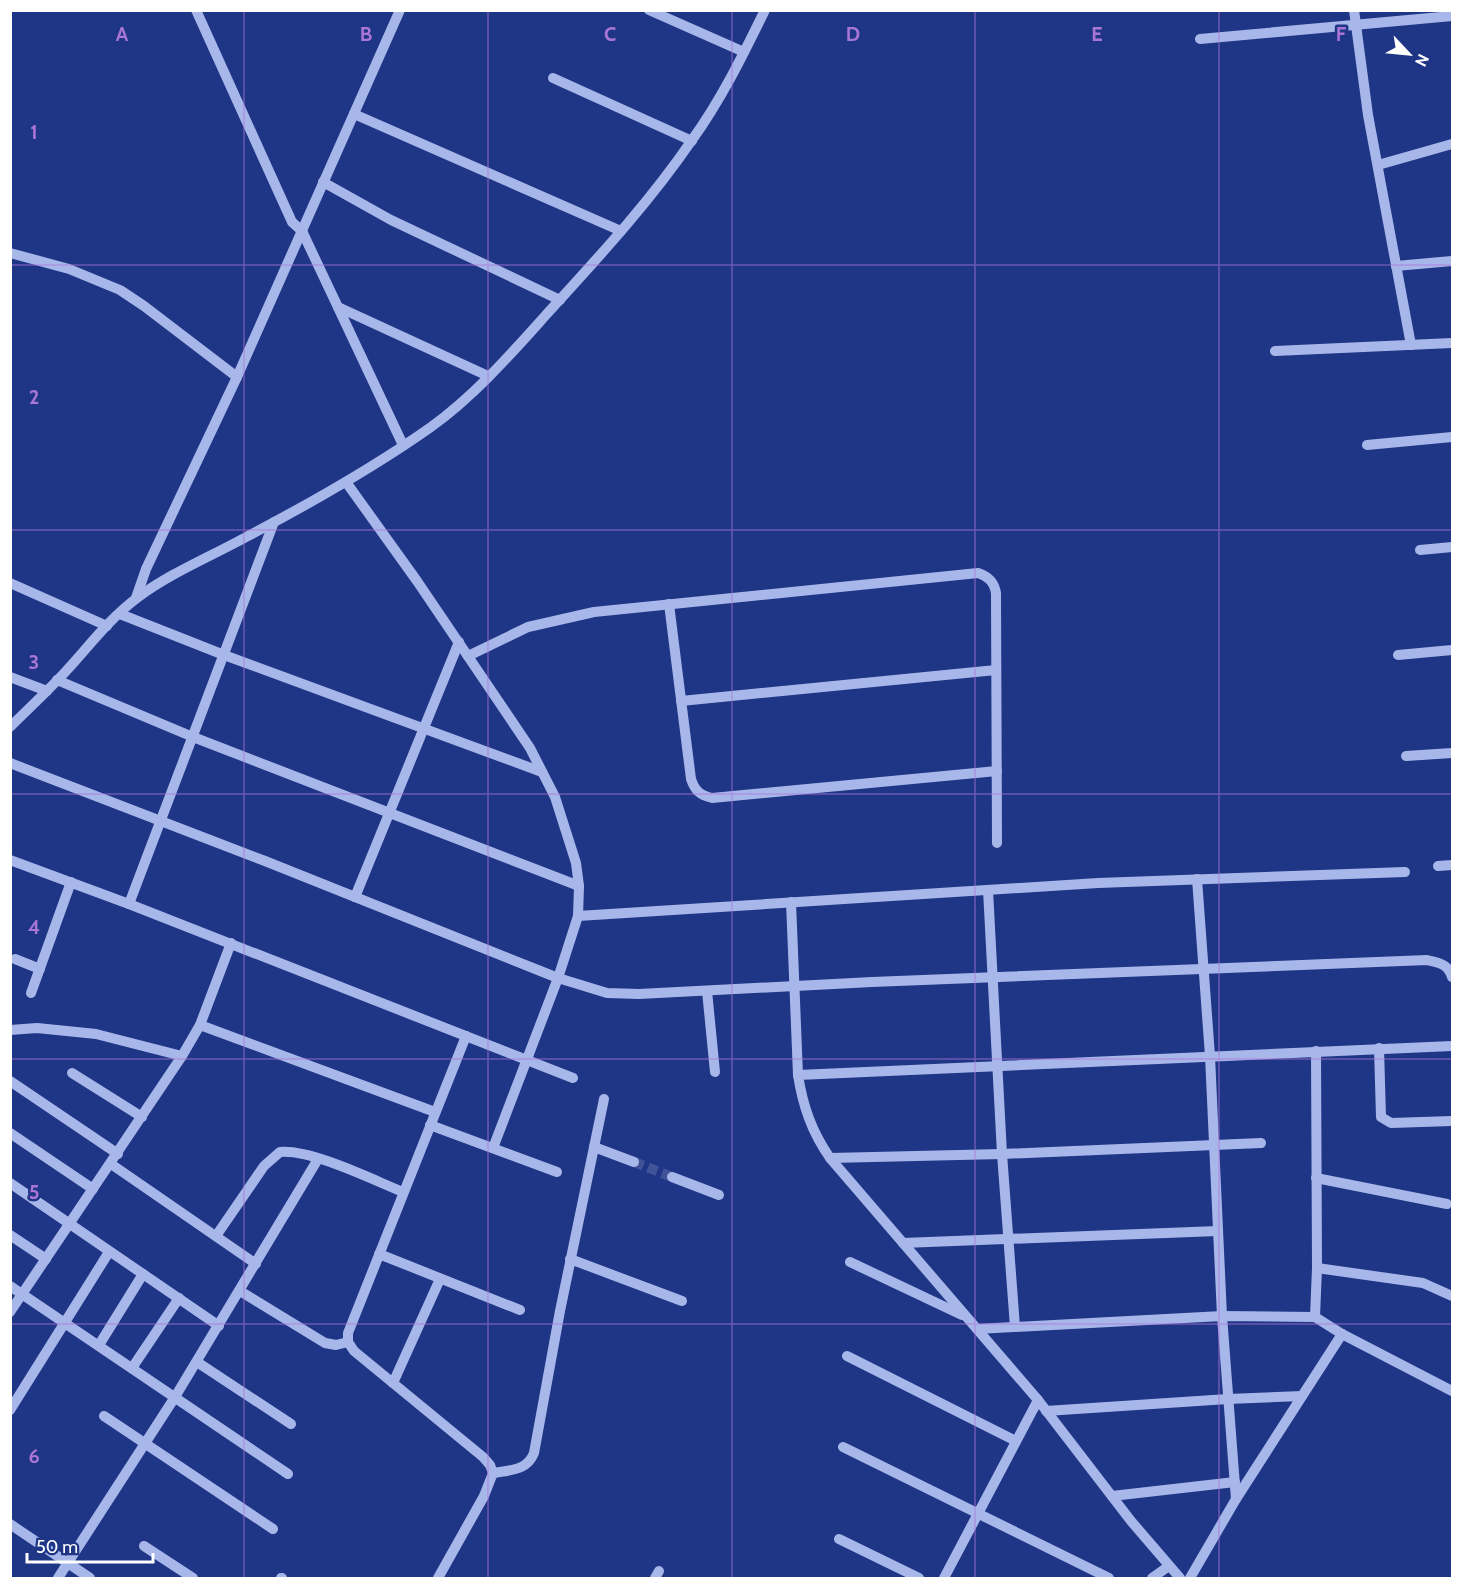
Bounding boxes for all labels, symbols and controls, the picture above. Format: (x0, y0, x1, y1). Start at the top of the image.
text: A (116, 22, 129, 46)
text: B (360, 22, 372, 46)
text: C (604, 22, 616, 46)
text: D (846, 22, 860, 46)
text: E (1091, 22, 1103, 46)
text: F (1336, 22, 1347, 46)
north arrow (1379, 24, 1439, 84)
text: N (1411, 51, 1433, 70)
text: 1 (30, 120, 38, 144)
text: 2 (29, 385, 39, 409)
text: 3 (29, 650, 39, 674)
text: 4 (28, 915, 40, 939)
text: 5 (29, 1180, 39, 1204)
text: 6 (28, 1444, 40, 1468)
scale bar (27, 1526, 153, 1564)
text: 50 m (36, 1536, 78, 1558)

